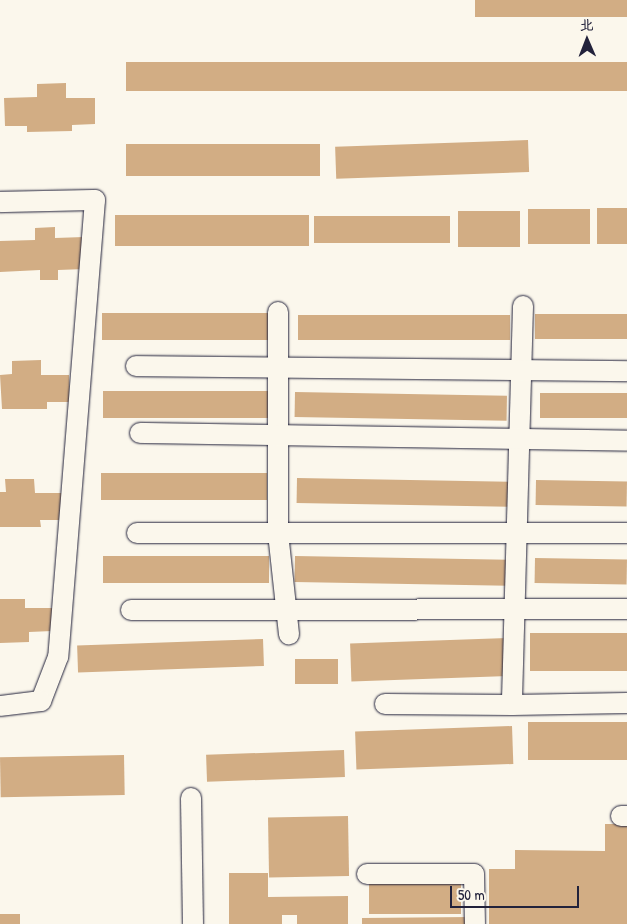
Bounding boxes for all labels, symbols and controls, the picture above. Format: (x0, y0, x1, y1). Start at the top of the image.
north arrow (562, 15, 612, 65)
text: 北 (580, 15, 594, 34)
scale bar (452, 876, 581, 908)
text: 50 m (458, 884, 485, 905)

